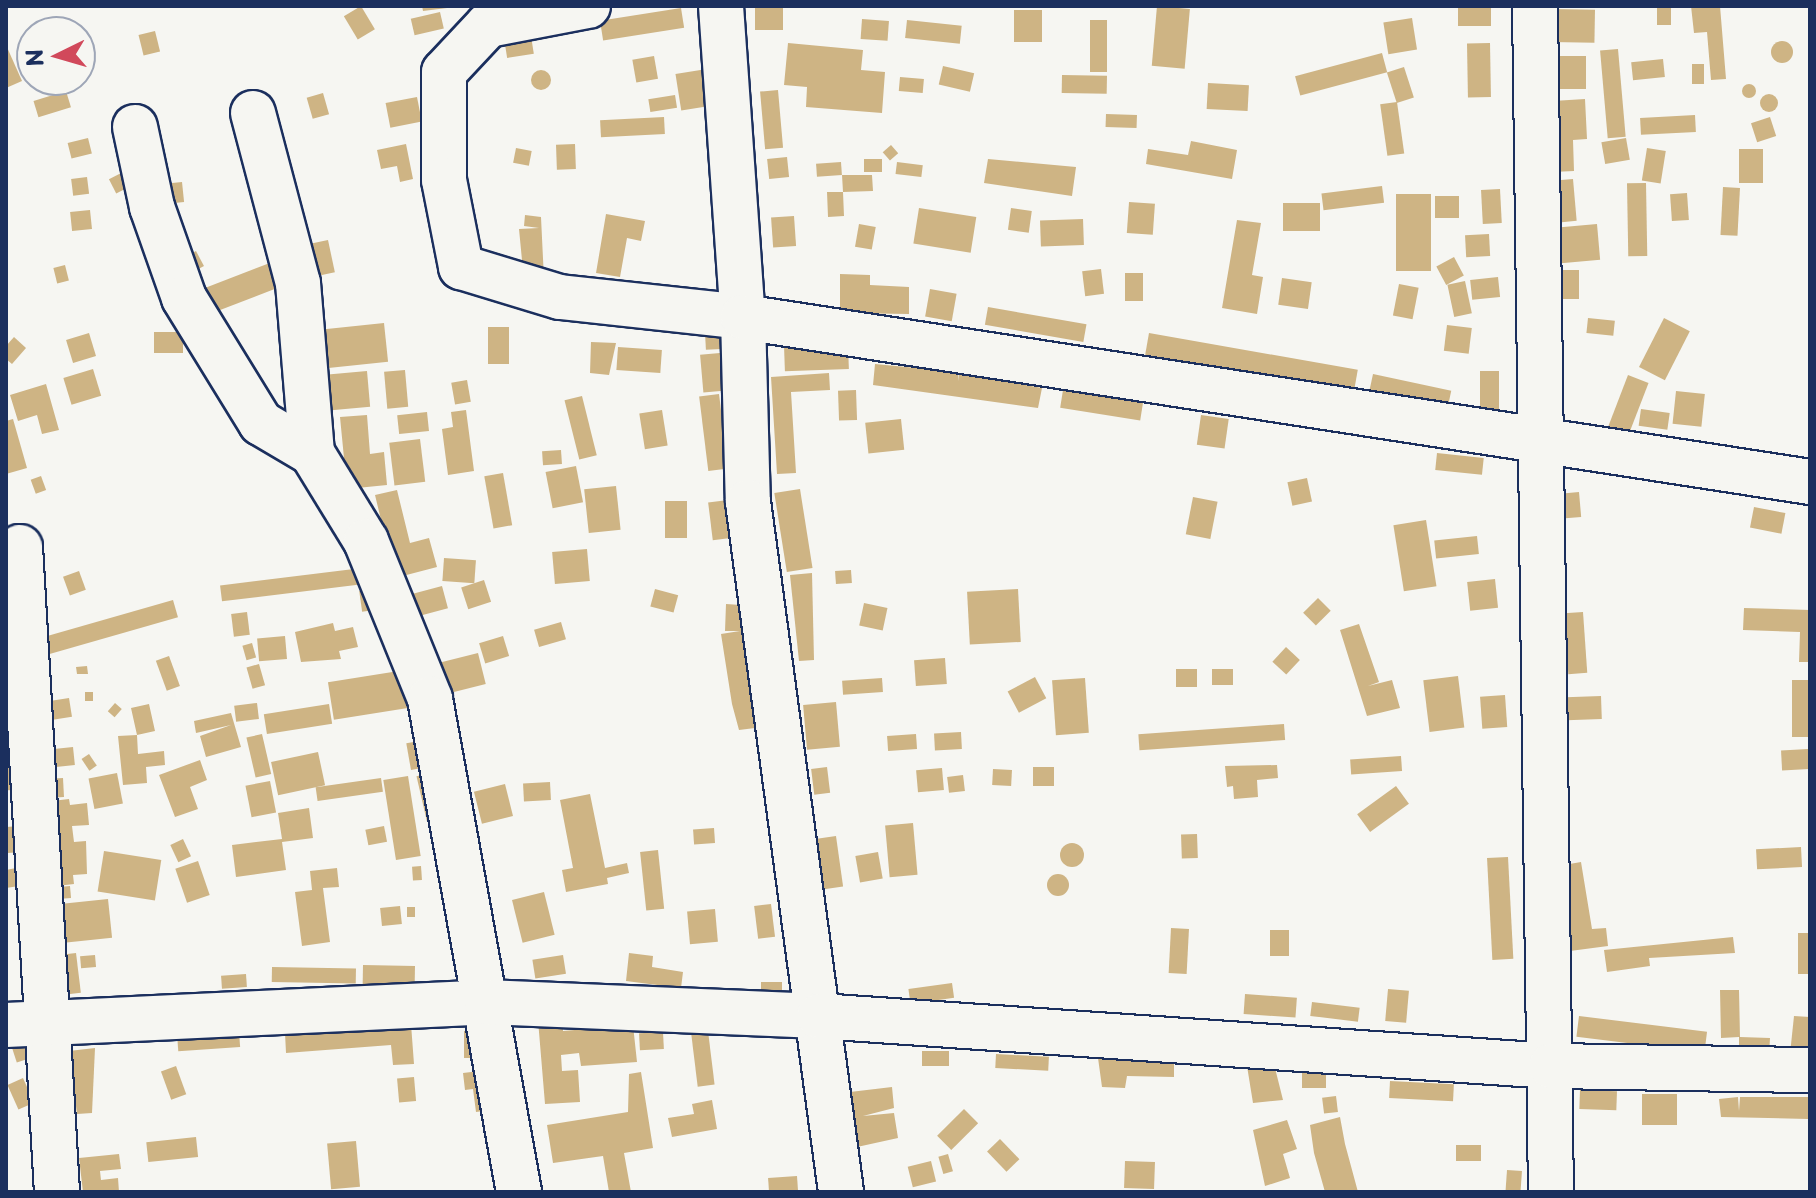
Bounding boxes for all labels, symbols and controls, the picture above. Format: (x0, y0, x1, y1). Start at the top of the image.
north arrow (16, 16, 96, 96)
text: N (16, 48, 51, 68)

